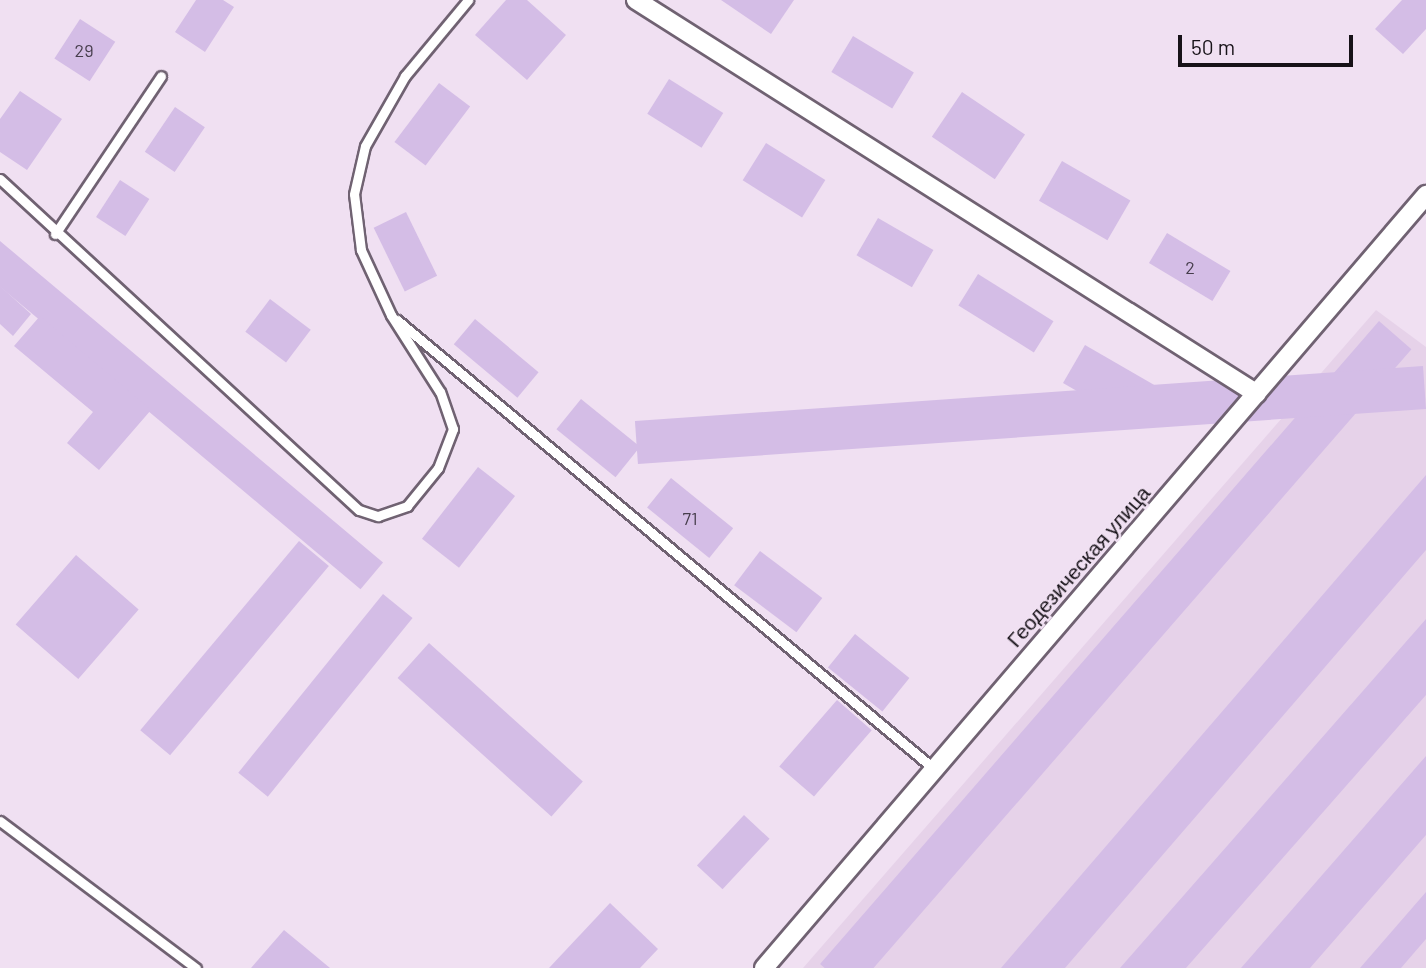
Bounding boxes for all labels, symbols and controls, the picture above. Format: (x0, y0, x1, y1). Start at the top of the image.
scale bar (1181, 21, 1356, 65)
text: 50 m (1191, 34, 1235, 59)
house number: 29 (74, 39, 94, 61)
house number: 2 (1185, 256, 1195, 278)
street label: Геодезическая улица (1001, 480, 1155, 652)
house number: 71 (683, 507, 697, 529)

